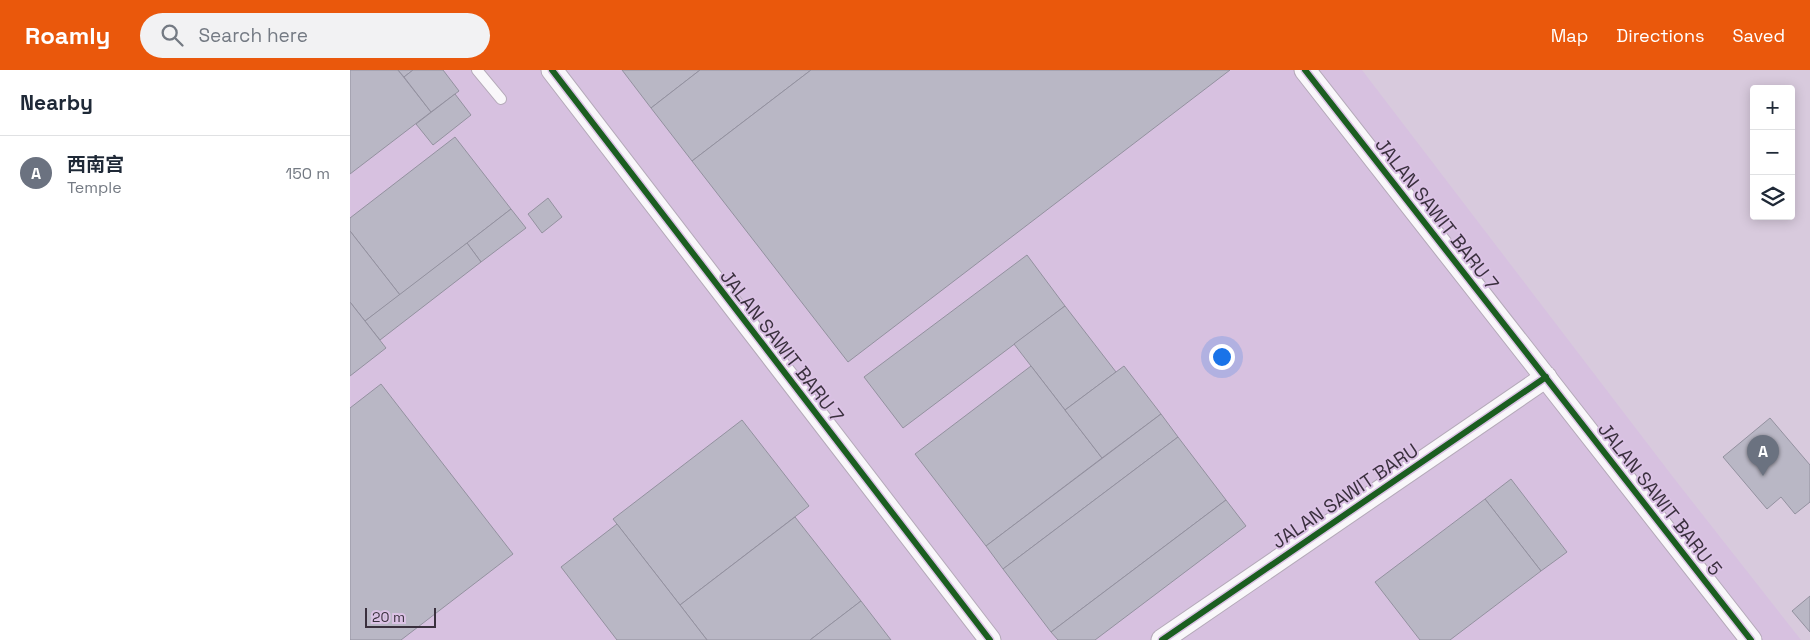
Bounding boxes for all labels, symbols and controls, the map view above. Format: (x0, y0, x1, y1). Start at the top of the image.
search box (140, 13, 490, 58)
text: Roamly (25, 20, 110, 51)
icon: search (158, 21, 186, 49)
text: Search here (198, 23, 308, 48)
text: Map (1551, 24, 1588, 47)
text: Directions (1616, 24, 1705, 47)
text: Saved (1733, 24, 1785, 47)
map controls (1750, 85, 1795, 220)
button: + (1750, 85, 1795, 130)
text: Nearby (20, 89, 93, 116)
button: − (1750, 130, 1795, 175)
street label: JALAN SAWIT BARU 7 (1370, 133, 1505, 296)
text: 西南宫 (67, 152, 124, 177)
text: A (31, 163, 41, 184)
text: 150 m (286, 163, 330, 184)
button: layers (1750, 175, 1795, 220)
text: Temple (67, 177, 122, 198)
street label: JALAN SAWIT BARU 7 (715, 265, 850, 428)
your location (1209, 344, 1235, 370)
street label: JALAN SAWIT BARU 5 (1592, 417, 1728, 581)
pin: A (1747, 435, 1779, 476)
street label: JALAN SAWIT BARU (1267, 438, 1423, 554)
scale bar (365, 605, 436, 628)
text: 20 m (372, 608, 405, 626)

